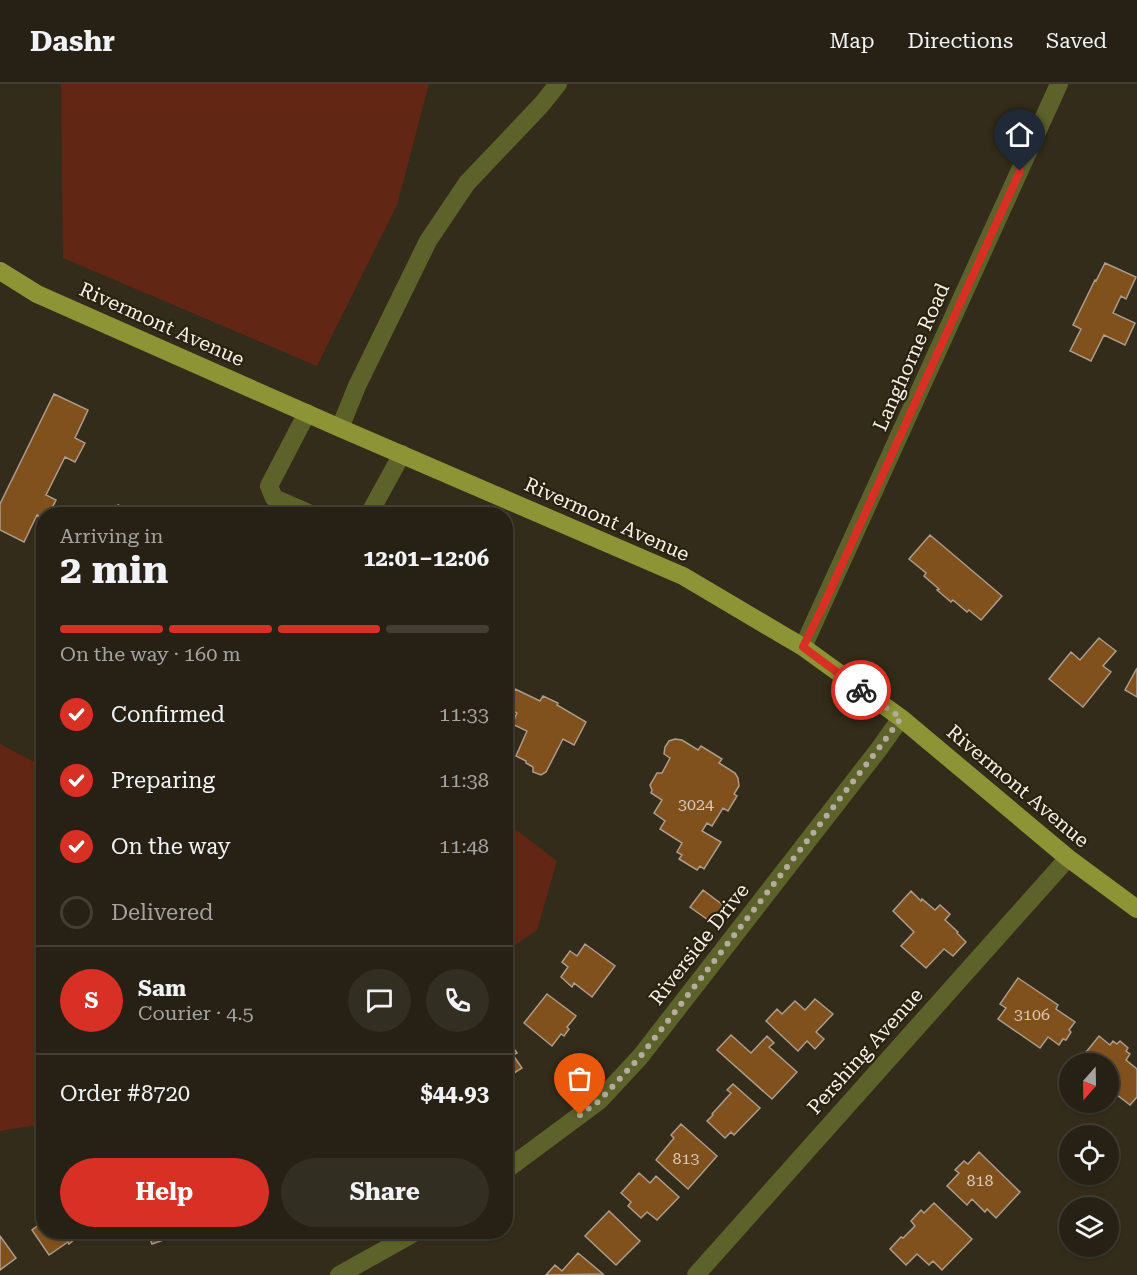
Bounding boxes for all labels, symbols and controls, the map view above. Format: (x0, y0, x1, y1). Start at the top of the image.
text: Dashr (30, 25, 115, 58)
text: Map (830, 29, 874, 53)
text: Directions (907, 29, 1013, 53)
text: Saved (1046, 29, 1107, 53)
pin (994, 109, 1045, 171)
icon: home (1003, 118, 1036, 151)
street label: Rivermont Avenue (76, 277, 248, 371)
street label: Langhorne Road (868, 279, 954, 435)
street label: Rivermont Avenue (521, 472, 693, 566)
text: Arriving in (60, 524, 163, 548)
text: 12:01–12:06 (363, 546, 489, 571)
text: 2 min (60, 547, 168, 593)
text: On the way · 160 m (60, 642, 241, 666)
courier (831, 660, 891, 720)
icon: bike (845, 674, 878, 707)
icon: check (60, 698, 93, 731)
text: Confirmed (111, 702, 225, 727)
text: 11:33 (439, 702, 489, 726)
street label: Rivermont Avenue (942, 719, 1094, 853)
icon: check (60, 764, 93, 797)
text: Preparing (111, 768, 215, 793)
text: 11:38 (439, 768, 489, 792)
house number: 3024 (678, 795, 714, 814)
icon: check (60, 830, 93, 863)
text: On the way (111, 834, 231, 859)
text: 11:48 (439, 834, 489, 858)
street label: Riverside Drive (644, 878, 754, 1010)
text: Delivered (111, 900, 213, 925)
button: chat (348, 969, 411, 1032)
button: phone (426, 969, 489, 1032)
text: Sam (138, 976, 186, 1001)
street label: Pershing Avenue (802, 983, 928, 1119)
text: S (85, 988, 98, 1013)
text: Courier · 4.5 (138, 1001, 254, 1025)
house number: 3106 (1014, 1005, 1050, 1024)
pin (554, 1053, 605, 1115)
north arrow (1059, 1053, 1119, 1113)
map controls (1059, 1053, 1119, 1257)
icon: bag (563, 1062, 596, 1095)
text: Order #8720 (60, 1081, 190, 1106)
text: $44.93 (420, 1081, 489, 1106)
button: locate (1059, 1125, 1119, 1185)
house number: 813 (673, 1149, 699, 1168)
button: Help (60, 1158, 269, 1227)
button: Share (281, 1158, 489, 1227)
house number: 818 (967, 1171, 993, 1190)
button: layers (1059, 1197, 1119, 1257)

